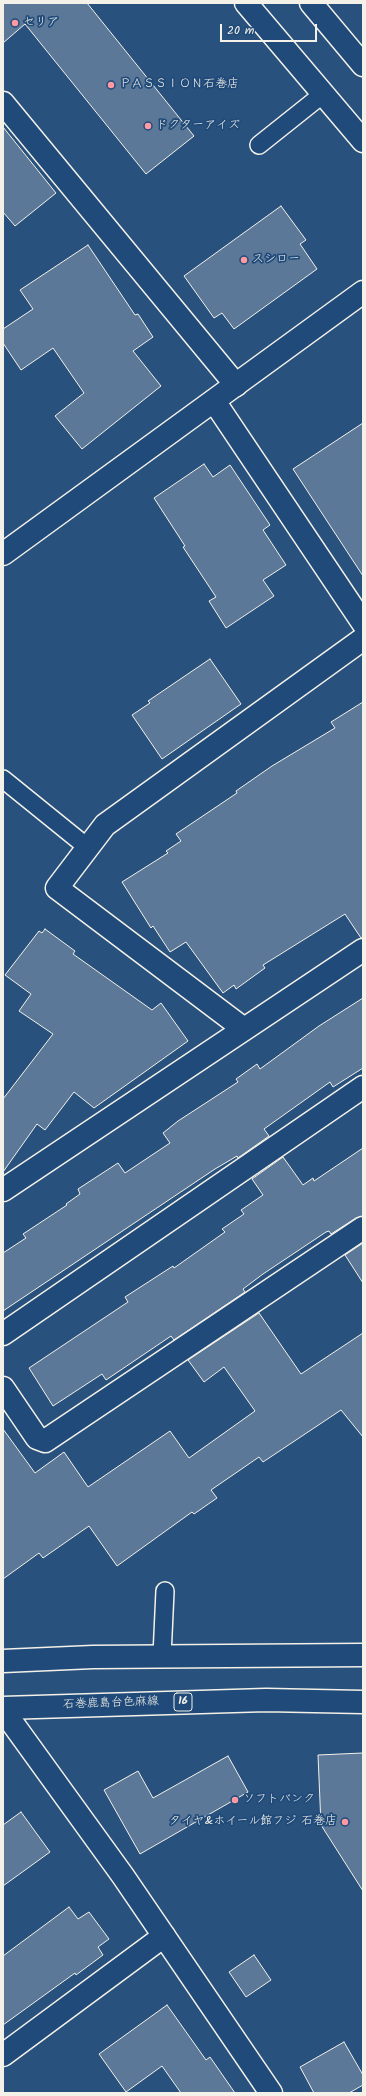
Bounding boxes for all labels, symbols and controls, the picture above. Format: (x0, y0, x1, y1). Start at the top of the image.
place label: セリア (23, 16, 59, 30)
scale bar (222, 16, 319, 42)
marker: セリア (10, 18, 20, 28)
text: 20 m (227, 21, 254, 40)
place label: ＰＡＳＳＩＯＮ石巻店 (119, 78, 239, 92)
marker: ＰＡＳＳＩＯＮ石巻店 (106, 80, 116, 90)
place label: ドクターアイズ (156, 119, 240, 133)
marker: ドクターアイズ (143, 121, 153, 131)
place label: スシロー (252, 253, 300, 267)
marker: スシロー (239, 255, 249, 265)
road number: 16 (174, 1693, 192, 1711)
street label: 石巻鹿島台色麻線 (63, 1695, 159, 1713)
place label: ソフトバンク (243, 1793, 315, 1807)
marker: ソフトバンク (230, 1795, 240, 1805)
place label: タイヤ&ホイール館フジ 石巻店 (169, 1815, 337, 1829)
marker: タイヤ&ホイール館フジ 石巻店 (340, 1817, 350, 1827)

